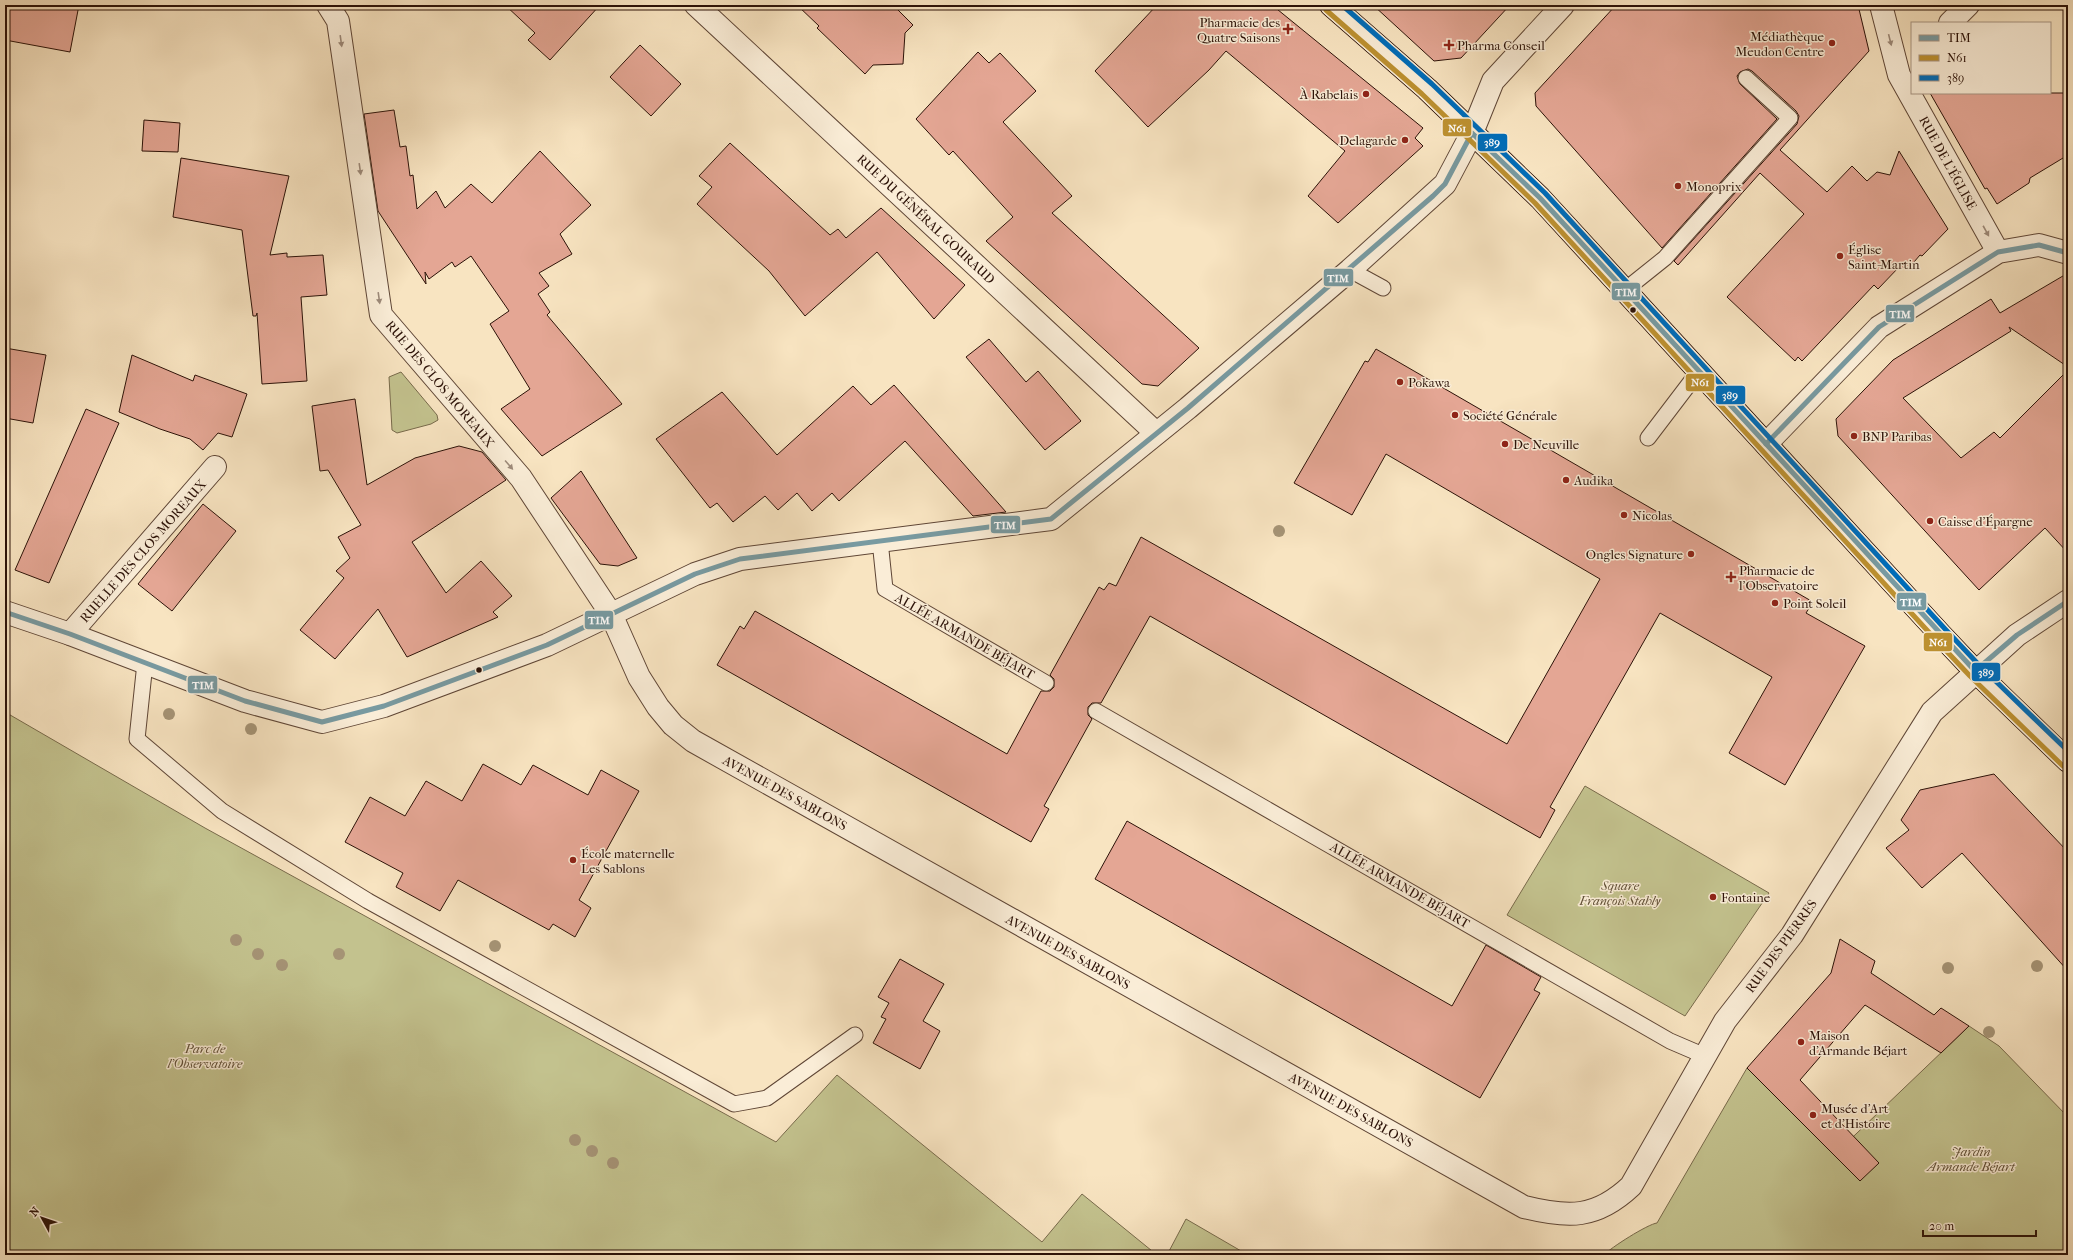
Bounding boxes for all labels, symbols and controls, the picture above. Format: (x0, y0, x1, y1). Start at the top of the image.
place label: Pharmacie des Quatre Saisons (1197, 15, 1280, 45)
legend (1911, 22, 2051, 94)
marker: Pharmacie des Quatre Saisons (1283, 24, 1293, 34)
place label: Médiathèque Meudon Centre (1735, 29, 1825, 59)
text: TIM (1947, 31, 1971, 45)
one-way arrow (1887, 34, 1893, 46)
one-way arrow (338, 35, 344, 47)
place label: Pharma Conseil (1457, 38, 1545, 53)
marker: Médiathèque Meudon Centre (1827, 38, 1837, 48)
marker: Pharma Conseil (1444, 40, 1454, 50)
text: N61 (1947, 51, 1967, 65)
text: 389 (1947, 71, 1964, 85)
place label: À Rabelais (1299, 87, 1358, 102)
marker: À Rabelais (1361, 89, 1371, 99)
street label: RUE DE L'ÉGLISE (1916, 114, 1980, 213)
line badge: N61 (1442, 118, 1472, 137)
text: N61 (1448, 122, 1466, 135)
place label: Delagarde (1339, 133, 1398, 148)
line badge: 389 (1477, 133, 1508, 152)
marker: Delagarde (1400, 135, 1410, 145)
text: 389 (1484, 136, 1500, 149)
street label: RUE DU GÉNÉRAL GOURAUD (854, 151, 998, 287)
one-way arrow (357, 163, 363, 176)
place label: Monoprix (1686, 179, 1742, 194)
marker: Monoprix (1673, 181, 1683, 191)
one-way arrow (1983, 225, 1990, 237)
place label: Église Saint-Martin (1848, 242, 1920, 272)
marker: Église Saint-Martin (1835, 251, 1845, 261)
line badge: TIM (1323, 268, 1354, 287)
text: TIM (1326, 272, 1349, 285)
line badge: TIM (1611, 282, 1641, 301)
text: TIM (1614, 286, 1637, 299)
one-way arrow (376, 292, 382, 304)
line badge: TIM (1885, 304, 1915, 323)
unlabelled marker (1628, 305, 1638, 315)
text: TIM (1888, 308, 1911, 321)
street label: RUE DES CLOS MOREAUX (383, 318, 497, 450)
line badge: N61 (1685, 373, 1715, 392)
place label: Pokawa (1408, 375, 1451, 390)
text: N61 (1691, 376, 1709, 389)
marker: Pokawa (1395, 377, 1405, 387)
line badge: 389 (1715, 385, 1746, 405)
text: 389 (1722, 389, 1738, 402)
place label: Société Générale (1463, 408, 1558, 423)
marker: Société Générale (1450, 410, 1460, 420)
place label: BNP Paribas (1862, 429, 1932, 444)
marker: BNP Paribas (1849, 431, 1859, 441)
place label: De Neuville (1513, 437, 1580, 452)
marker: De Neuville (1500, 439, 1510, 449)
one-way arrow (504, 460, 514, 470)
place label: Audika (1573, 473, 1614, 488)
marker: Audika (1561, 475, 1571, 485)
street label: RUELLE DES CLOS MOREAUX (77, 476, 209, 626)
place label: Nicolas (1632, 508, 1672, 523)
marker: Nicolas (1619, 510, 1629, 520)
place label: Caisse d'Épargne (1938, 514, 2033, 529)
line badge: TIM (990, 515, 1021, 534)
marker: Caisse d'Épargne (1925, 516, 1935, 526)
text: TIM (993, 519, 1016, 532)
place label: Ongles Signature (1586, 547, 1684, 562)
marker: Ongles Signature (1686, 549, 1696, 559)
place label: Pharmacie de l'Observatoire (1738, 563, 1819, 593)
marker: Pharmacie de l'Observatoire (1726, 572, 1736, 582)
street label: ALLÉE ARMANDE BÉJART (892, 589, 1038, 682)
line badge: TIM (1896, 592, 1927, 611)
place label: Point Soleil (1783, 596, 1847, 611)
text: TIM (1899, 596, 1922, 609)
marker: Point Soleil (1770, 598, 1780, 608)
line badge: TIM (584, 610, 614, 630)
text: TIM (587, 614, 610, 627)
line badge: N61 (1923, 632, 1953, 652)
text: N61 (1929, 636, 1947, 649)
line badge: 389 (1971, 662, 2001, 682)
unlabelled marker (474, 665, 484, 675)
text: 389 (1978, 666, 1994, 679)
line badge: TIM (187, 675, 218, 694)
text: TIM (191, 679, 214, 692)
street label: AVENUE DES SABLONS (719, 752, 850, 834)
street label: ALLÉE ARMANDE BÉJART (1327, 838, 1473, 931)
place label: École maternelle Les Sablons (581, 846, 675, 876)
marker: École maternelle Les Sablons (568, 855, 578, 865)
park label: Square François Stahly (1579, 878, 1661, 908)
place label: Fontaine (1721, 890, 1771, 905)
marker: Fontaine (1708, 892, 1718, 902)
street label: RUE DES PIERRES (1742, 896, 1820, 995)
street label: AVENUE DES SABLONS (1002, 911, 1133, 993)
place label: Maison d'Armande Béjart (1809, 1028, 1908, 1058)
marker: Maison d'Armande Béjart (1796, 1037, 1806, 1047)
park label: Parc de l'Observatoire (167, 1041, 243, 1071)
street label: AVENUE DES SABLONS (1285, 1069, 1416, 1151)
place label: Musée d'Art et d'Histoire (1821, 1101, 1891, 1131)
marker: Musée d'Art et d'Histoire (1808, 1110, 1818, 1120)
park label: Jardin Armande Béjart (1925, 1144, 2016, 1174)
north arrow (22, 1198, 62, 1238)
text: N (27, 1204, 43, 1219)
scale bar (1923, 1212, 2036, 1238)
text: 20 m (1929, 1219, 1954, 1233)

